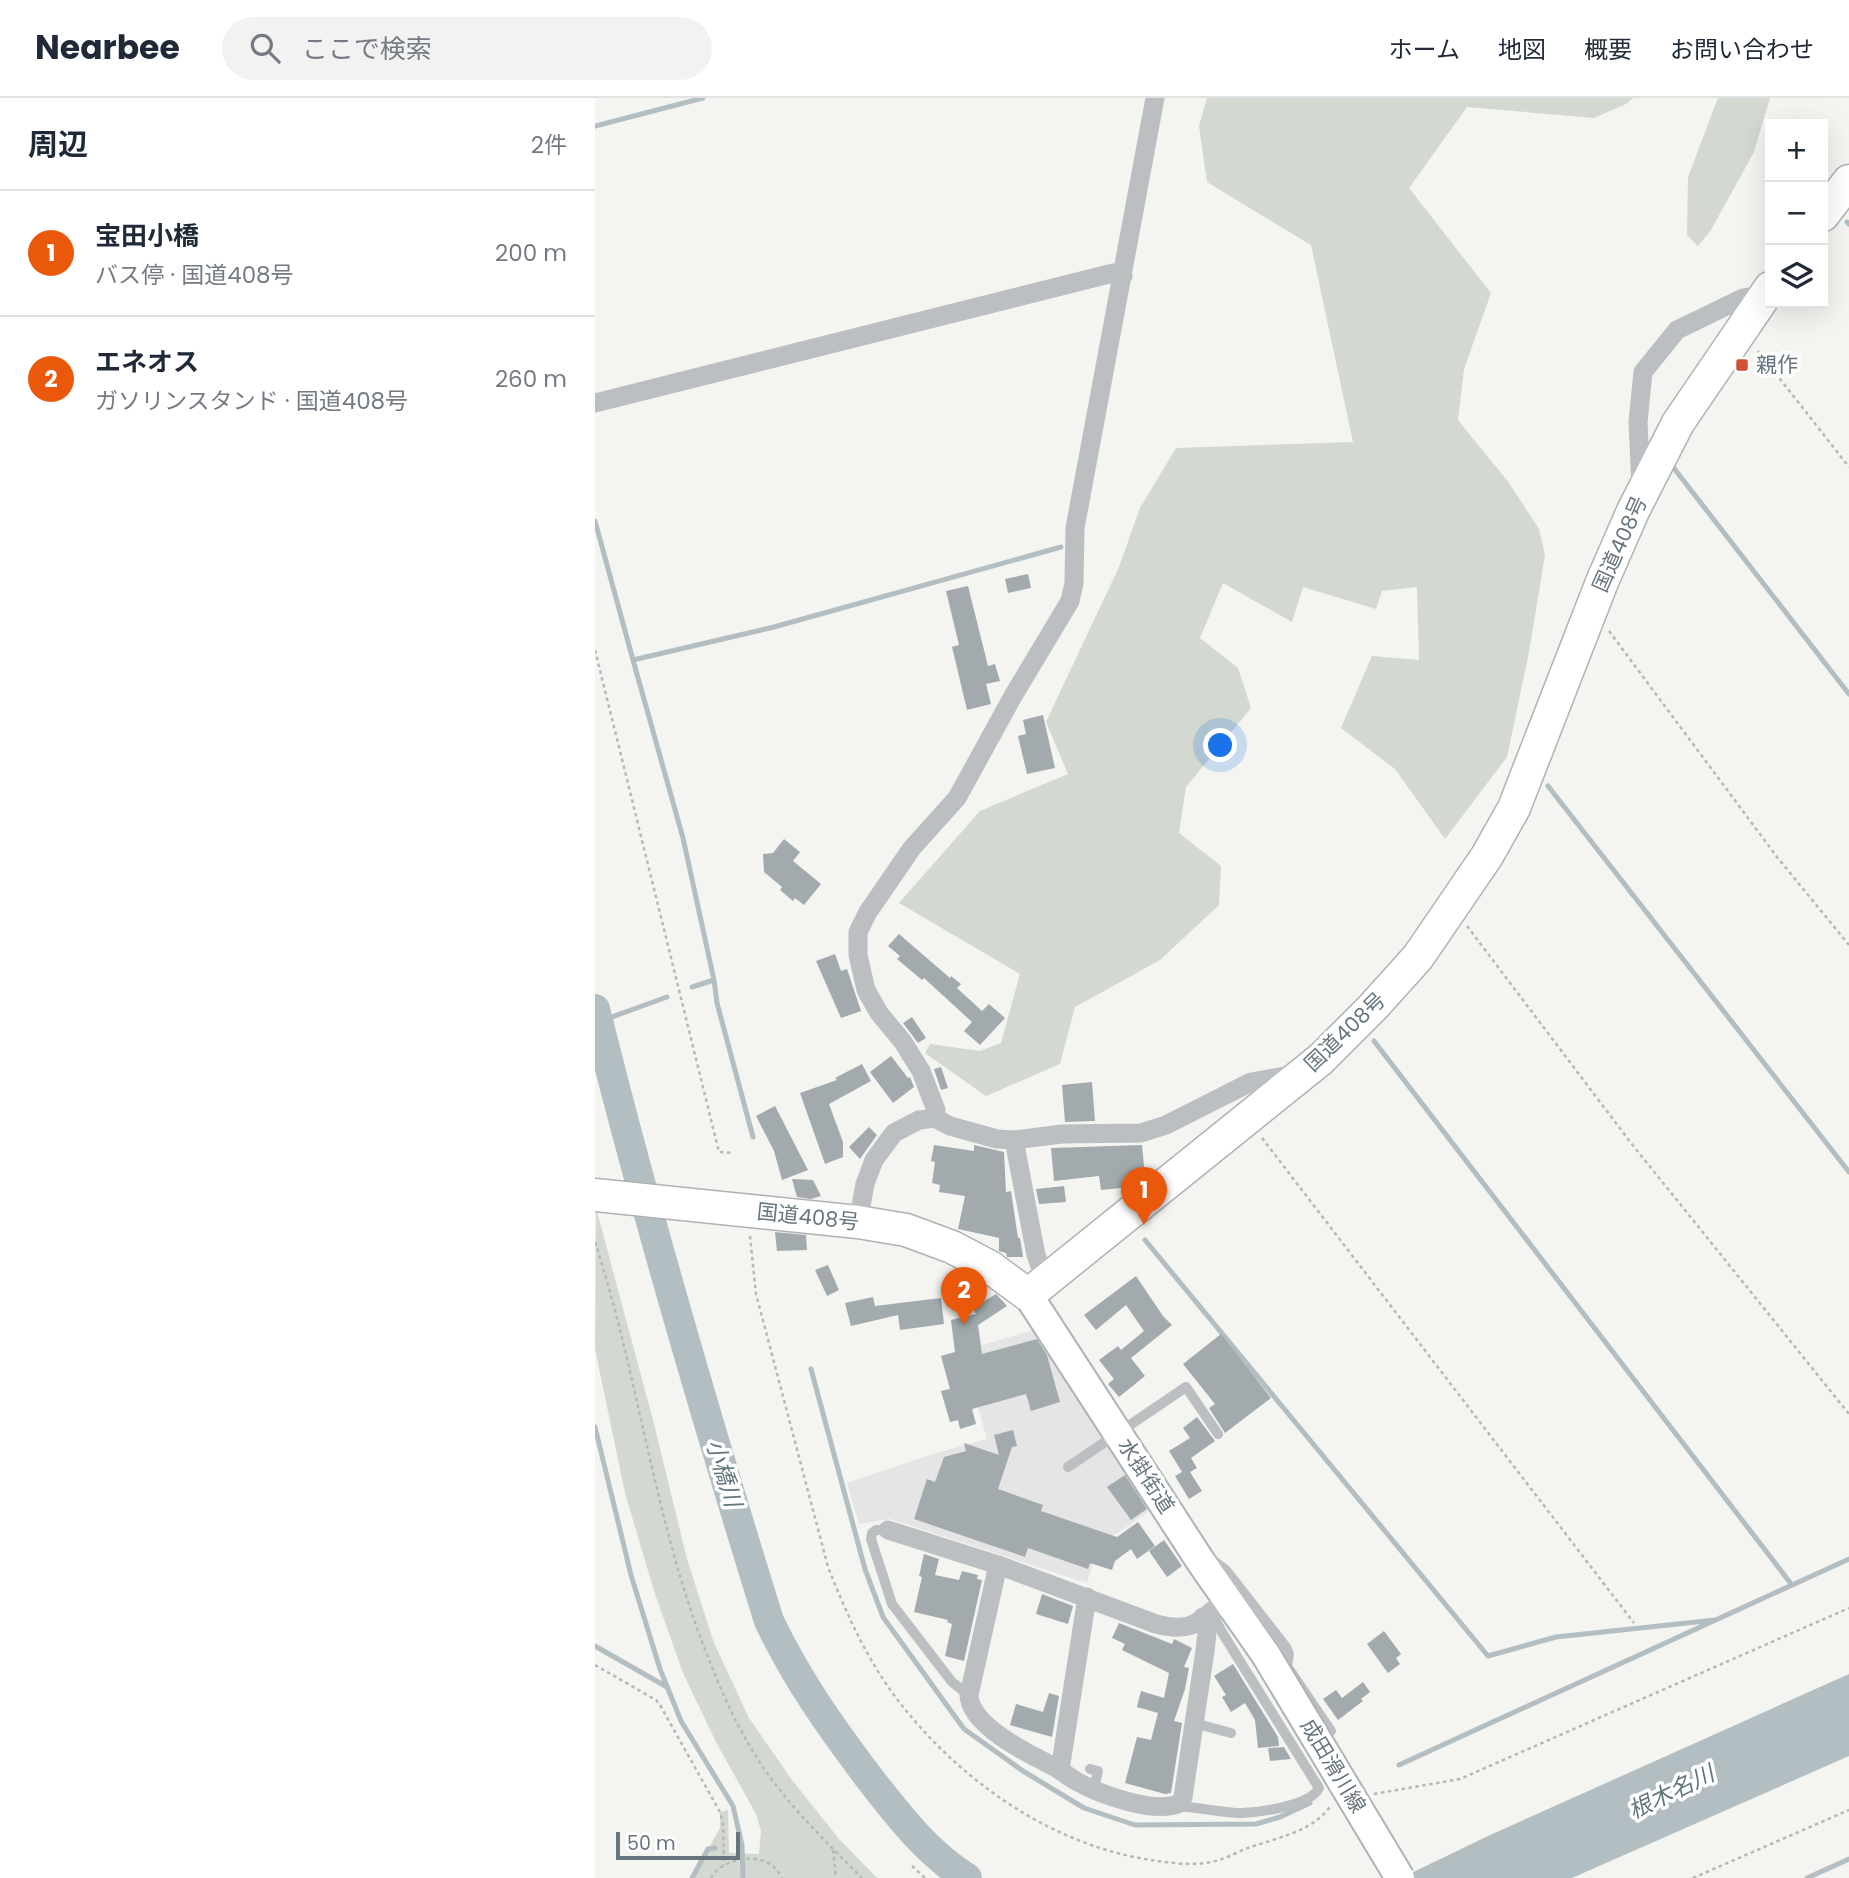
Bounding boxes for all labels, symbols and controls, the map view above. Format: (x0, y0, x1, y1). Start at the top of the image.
search box (222, 17, 712, 80)
text: Nearbee (35, 24, 180, 71)
icon: search (246, 29, 284, 67)
text: ここで検索 (302, 31, 432, 67)
text: ホーム (1389, 33, 1460, 66)
text: 地図 (1498, 33, 1546, 66)
text: 概要 (1584, 33, 1632, 66)
text: お問い合わせ (1670, 33, 1814, 66)
map controls (1765, 119, 1828, 308)
button: + (1765, 119, 1828, 182)
text: 周辺 (28, 123, 88, 166)
text: 2件 (531, 129, 567, 161)
button: − (1765, 182, 1828, 245)
text: 宝田小橋 (95, 218, 199, 254)
text: 1 (47, 237, 55, 269)
text: 200 m (495, 237, 567, 269)
button: layers (1765, 245, 1828, 308)
text: バス停 · 国道408号 (95, 259, 294, 291)
text: エネオス (95, 344, 199, 380)
place label: 親作 (1756, 350, 1798, 379)
marker: 親作 (1734, 357, 1750, 373)
text: 2 (44, 363, 58, 395)
text: 260 m (495, 363, 567, 395)
text: ガソリンスタンド · 国道408号 (95, 385, 408, 417)
street label: 国道408号 (1585, 491, 1654, 597)
your location (1203, 728, 1237, 762)
street label: 国道408号 (1298, 986, 1392, 1078)
pin: 1 (1121, 1167, 1167, 1225)
street label: 国道408号 (755, 1197, 861, 1236)
pin: 2 (941, 1267, 987, 1325)
street label: 水掛街道 (1111, 1433, 1181, 1519)
water label: 小橋川 (699, 1435, 750, 1514)
street label: 成田滑川線 (1294, 1713, 1373, 1818)
water label: 根木名川 (1623, 1756, 1722, 1827)
scale bar (616, 1829, 740, 1861)
text: 50 m (627, 1830, 676, 1857)

